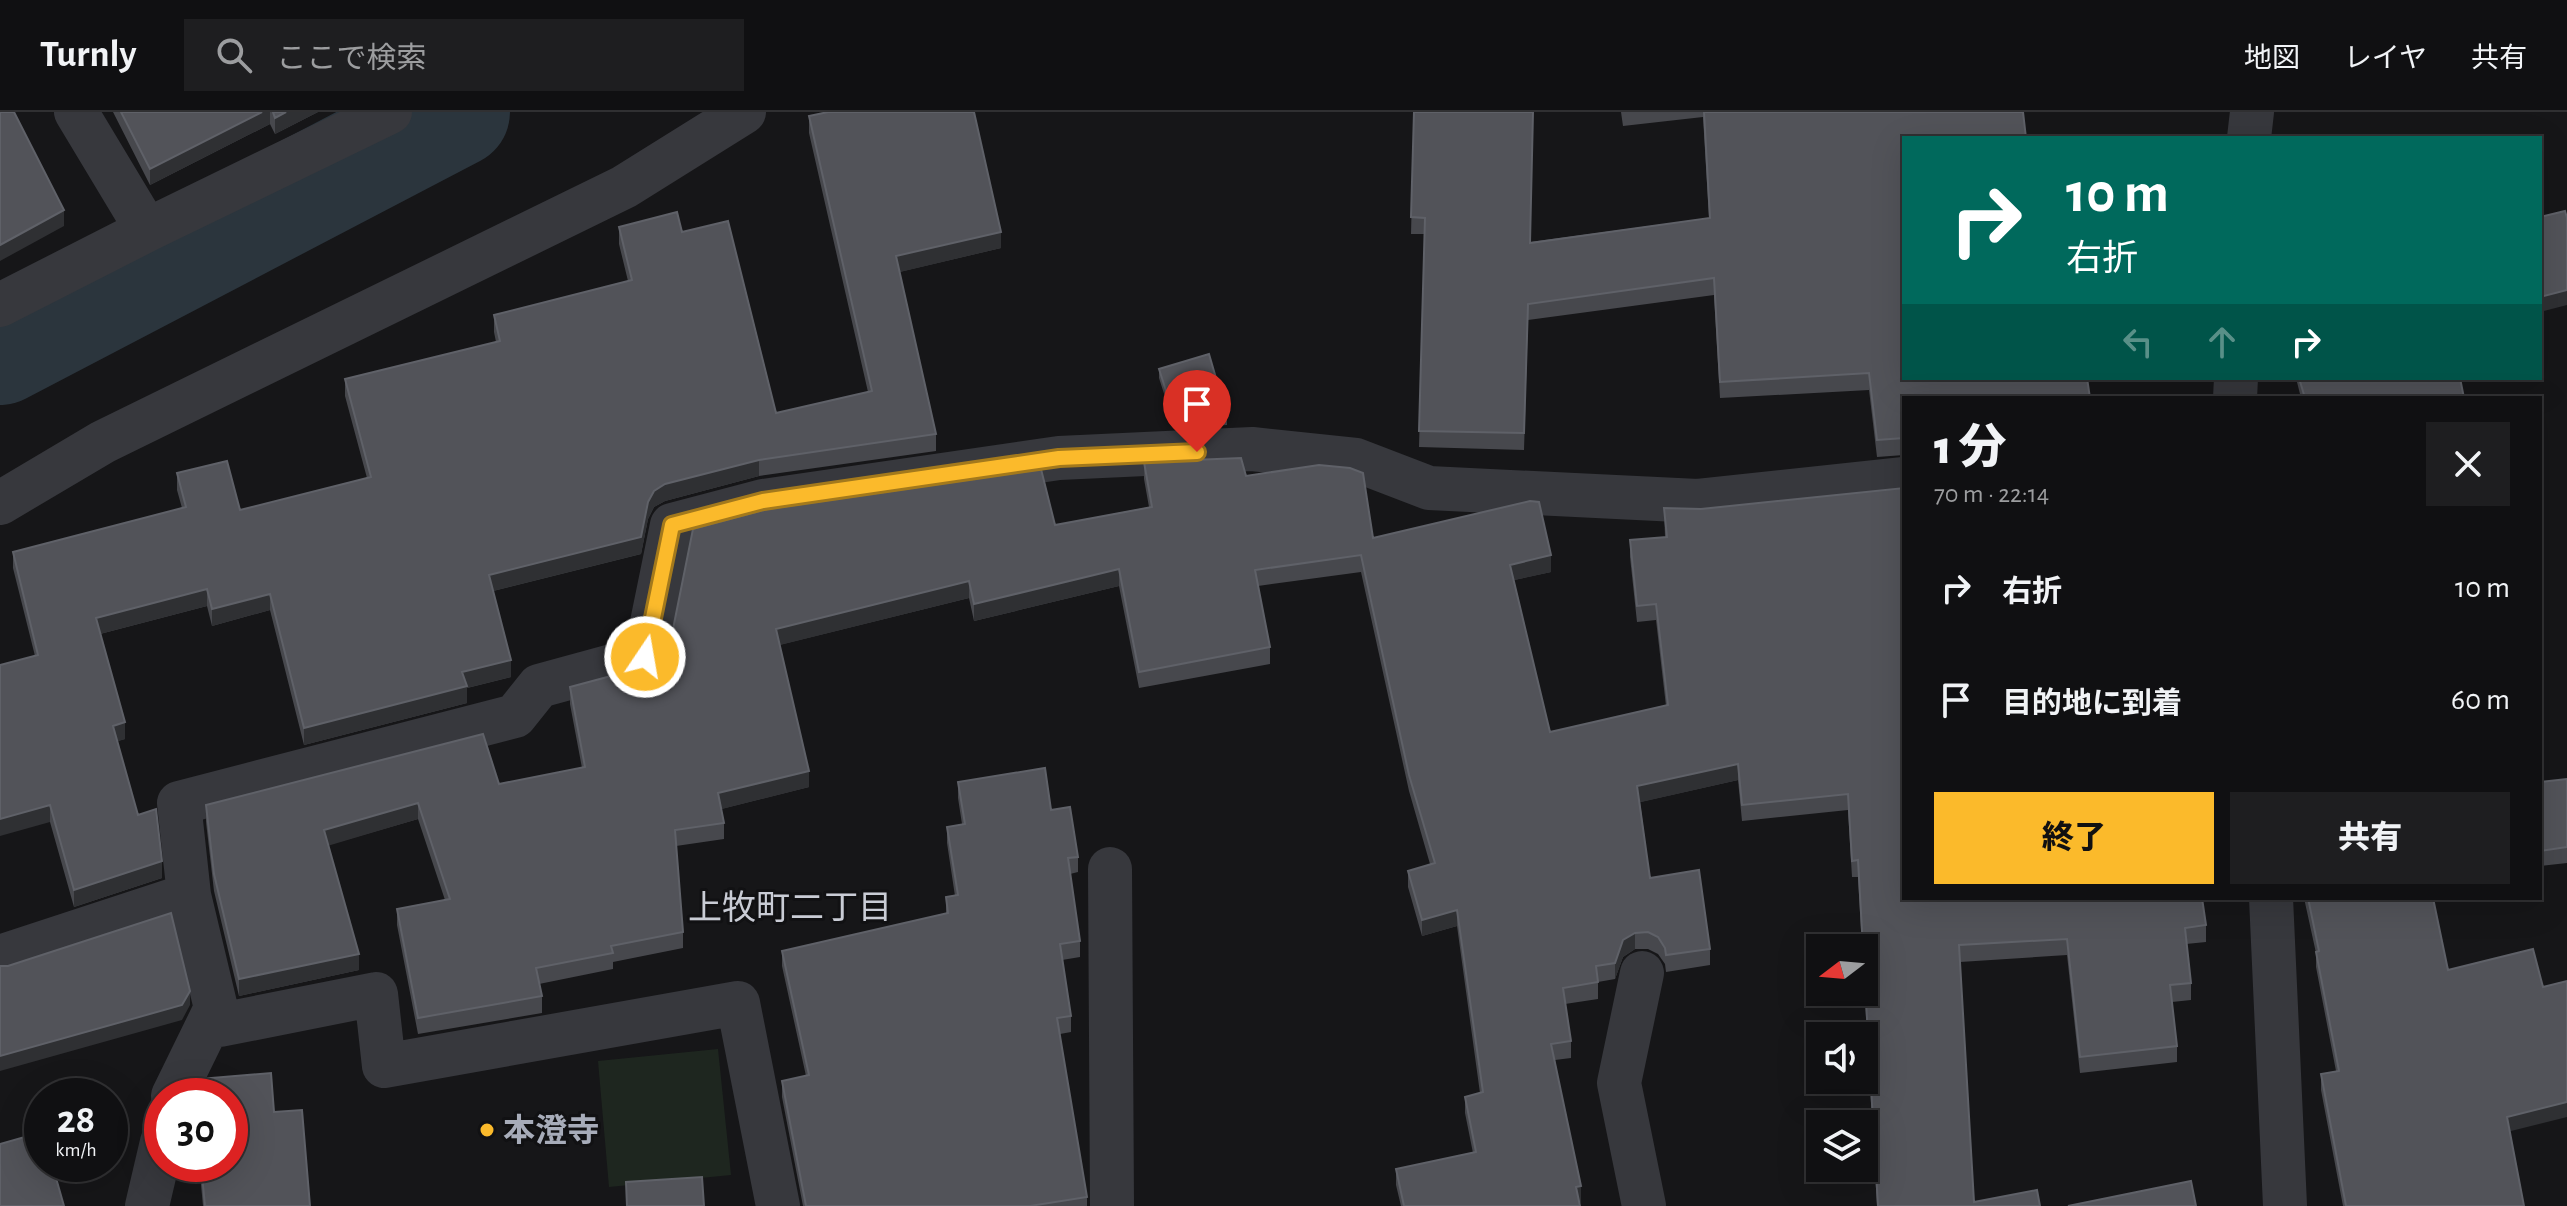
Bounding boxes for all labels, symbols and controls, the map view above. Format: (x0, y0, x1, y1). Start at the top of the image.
search box (184, 19, 744, 91)
icon: search (212, 33, 256, 77)
text: Turnly (40, 36, 136, 74)
text: ここで検索 (276, 44, 426, 74)
text: 地図 (2244, 45, 2300, 73)
text: レイヤ (2344, 45, 2427, 73)
text: 共有 (2471, 45, 2527, 73)
text: 10 m (2066, 166, 2169, 222)
icon: right (1934, 168, 2038, 272)
text: 右折 (2066, 241, 2138, 277)
icon: left (2116, 320, 2160, 364)
icon: ahead (2200, 320, 2244, 364)
icon: right (2284, 320, 2328, 364)
pin (1163, 370, 1231, 452)
icon: arrive (1175, 382, 1219, 426)
button: close (2426, 422, 2510, 506)
text: 1 分 (1934, 425, 2007, 473)
text: 70 m · 22:14 (1934, 481, 2049, 507)
icon: right (1934, 566, 1978, 610)
text: 10 m (2455, 573, 2510, 603)
text: 右折 (2002, 577, 2062, 607)
position arrow (603, 615, 687, 699)
icon: arrive (1934, 678, 1978, 722)
text: 60 m (2451, 685, 2510, 715)
text: 目的地に到着 (2002, 689, 2182, 719)
button: 終了 (1934, 792, 2214, 884)
button: 共有 (2230, 792, 2510, 884)
district label: 上牧町二丁目 (688, 890, 892, 926)
north arrow (1806, 934, 1878, 1006)
map controls (1806, 934, 1878, 1182)
button: sound (1806, 1022, 1878, 1094)
speed limit sign: 30 (144, 1078, 248, 1182)
text: 28 (57, 1100, 95, 1140)
button: layers (1806, 1110, 1878, 1182)
place label: 本澄寺 (503, 1113, 599, 1147)
marker: 本澄寺 (478, 1121, 496, 1139)
text: km/h (55, 1140, 97, 1160)

